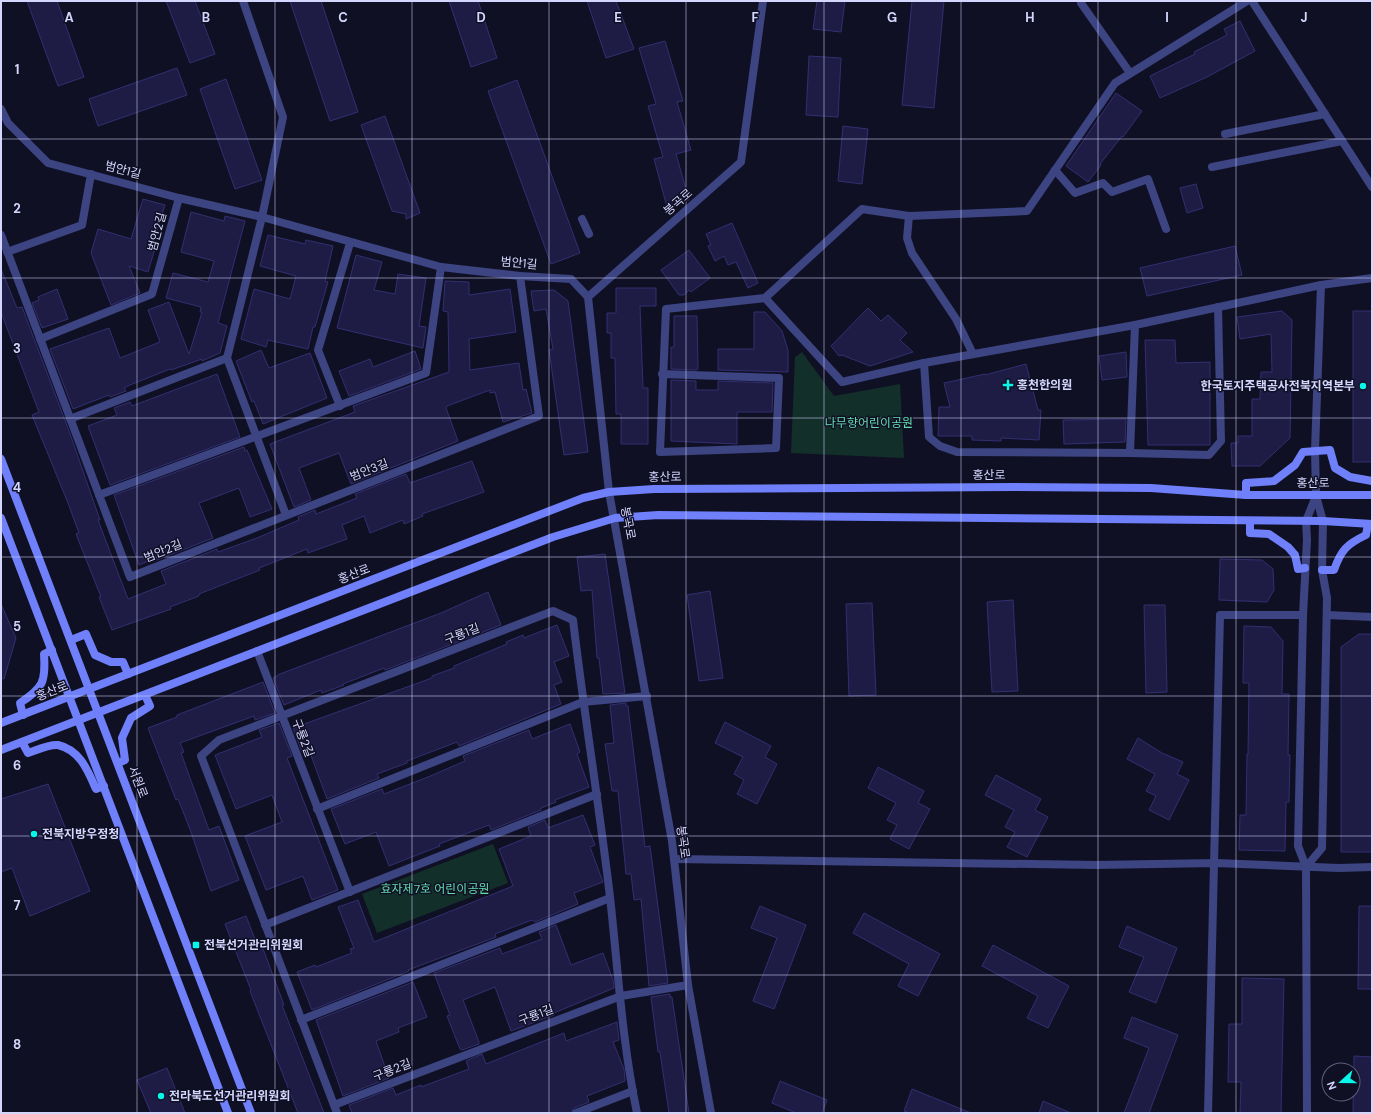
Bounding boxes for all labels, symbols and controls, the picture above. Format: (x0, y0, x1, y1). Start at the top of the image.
text: A (64, 9, 74, 26)
text: B (202, 9, 210, 26)
text: C (338, 9, 348, 26)
text: D (476, 9, 486, 26)
text: E (614, 9, 622, 26)
text: F (751, 9, 759, 26)
text: G (887, 9, 897, 26)
text: H (1025, 9, 1035, 26)
text: I (1165, 9, 1169, 26)
text: J (1300, 9, 1308, 26)
text: 1 (15, 61, 19, 78)
street label: 범안1길 (103, 158, 143, 182)
street label: 봉곡로 (660, 185, 696, 219)
text: 2 (13, 200, 21, 217)
street label: 범안2길 (144, 211, 170, 253)
street label: 범안1길 (500, 253, 538, 273)
text: 3 (13, 340, 21, 357)
place label: 홍천한의원 (1017, 377, 1072, 393)
place label: 한국토지주택공사전북지역본부 (1200, 378, 1355, 394)
marker: 홍천한의원 (1002, 379, 1014, 391)
marker: 한국토지주택공사전북지역본부 (1358, 381, 1368, 391)
park label: 나무향어린이공원 (825, 415, 913, 431)
street label: 범안3길 (347, 455, 391, 485)
street label: 홍산로 (972, 467, 1006, 483)
street label: 홍산로 (648, 469, 682, 485)
street label: 홍산로 (1296, 475, 1330, 491)
text: 4 (13, 479, 21, 496)
street label: 봉곡로 (617, 505, 639, 541)
street label: 범안2길 (141, 536, 185, 566)
street label: 홍산로 (336, 561, 372, 587)
text: 5 (13, 618, 21, 635)
street label: 구룡1길 (442, 620, 482, 648)
street label: 홍산로 (34, 678, 70, 704)
street label: 구룡2길 (288, 716, 318, 760)
text: 6 (13, 757, 21, 774)
street label: 서원로 (125, 764, 151, 800)
street label: 봉곡로 (673, 824, 693, 860)
place label: 전북지방우정청 (42, 826, 119, 842)
marker: 전북지방우정청 (29, 829, 39, 839)
park label: 효자제7호 어린이공원 (381, 881, 489, 897)
text: 7 (14, 897, 21, 914)
place label: 전북선거관리위원회 (204, 937, 303, 953)
marker: 전북선거관리위원회 (191, 940, 201, 950)
street label: 구룡1길 (516, 1001, 556, 1029)
text: 8 (13, 1036, 21, 1053)
street label: 구룡2길 (370, 1055, 414, 1085)
north arrow (1321, 1062, 1361, 1102)
text: N (1324, 1079, 1340, 1092)
place label: 전라북도선거관리위원회 (169, 1088, 290, 1104)
marker: 전라북도선거관리위원회 (156, 1091, 166, 1101)

